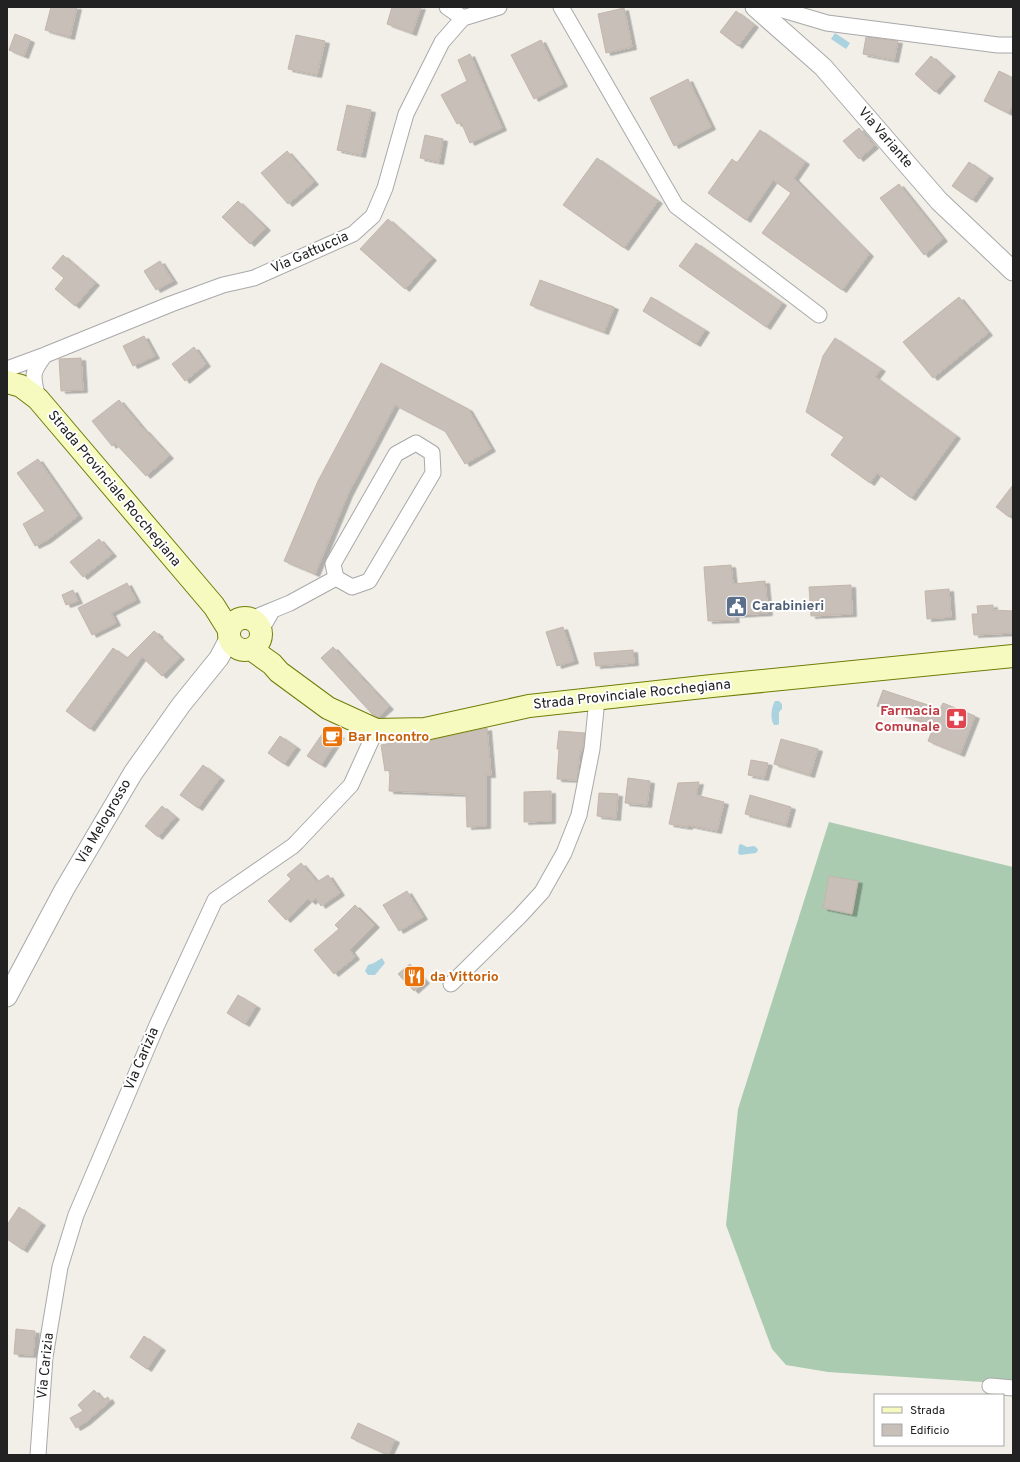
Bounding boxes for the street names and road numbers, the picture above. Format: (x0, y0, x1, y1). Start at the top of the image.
street label: Via Variante (854, 104, 916, 172)
street label: Via Gattuccia (269, 228, 351, 278)
street label: Strada Provinciale Rocchegiana (44, 408, 184, 570)
street label: Strada Provinciale Rocchegiana (532, 676, 732, 714)
street label: Via Melogrosso (73, 776, 135, 868)
street label: Via Carizia (121, 1025, 163, 1093)
street label: Via Carizia (34, 1332, 58, 1400)

